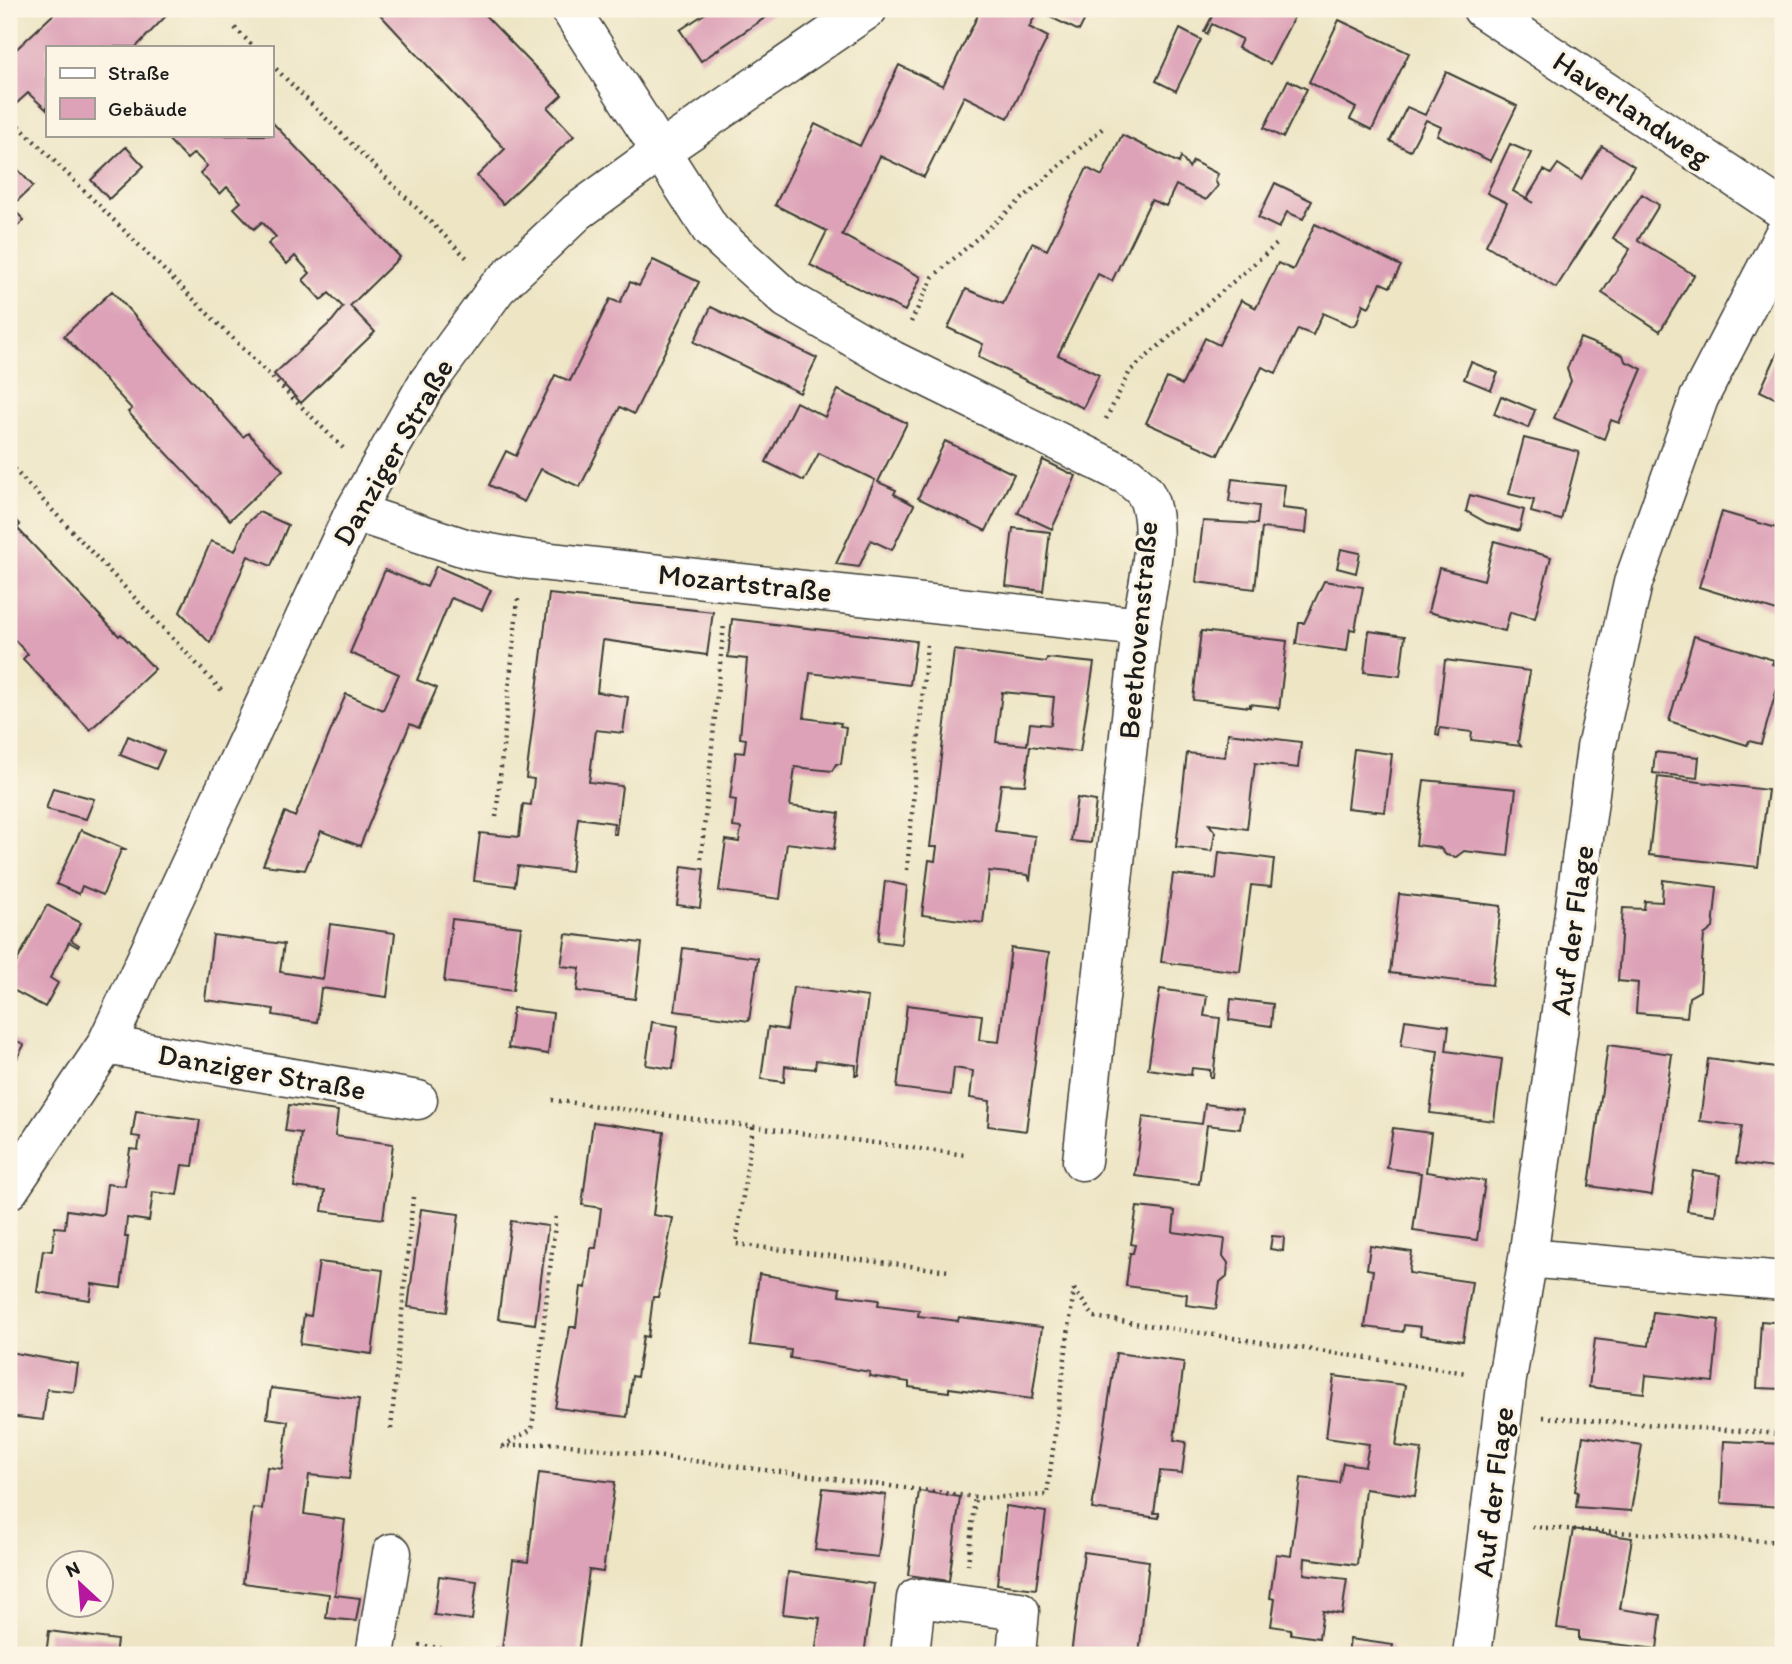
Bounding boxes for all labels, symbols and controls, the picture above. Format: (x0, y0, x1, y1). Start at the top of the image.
street label: Haverlandweg (1546, 42, 1719, 175)
legend (46, 46, 273, 136)
text: Straße (108, 60, 169, 85)
text: Gebäude (108, 96, 187, 121)
street label: Danziger Straße (324, 351, 461, 552)
street label: Beethovenstraße (1110, 519, 1165, 741)
street label: Mozartstraße (656, 555, 834, 610)
street label: Auf der Flage (1541, 842, 1602, 1017)
street label: Danziger Straße (155, 1035, 369, 1108)
street label: Auf der Flage (1464, 1405, 1521, 1579)
north arrow (46, 1548, 116, 1618)
text: N (62, 1556, 84, 1582)

